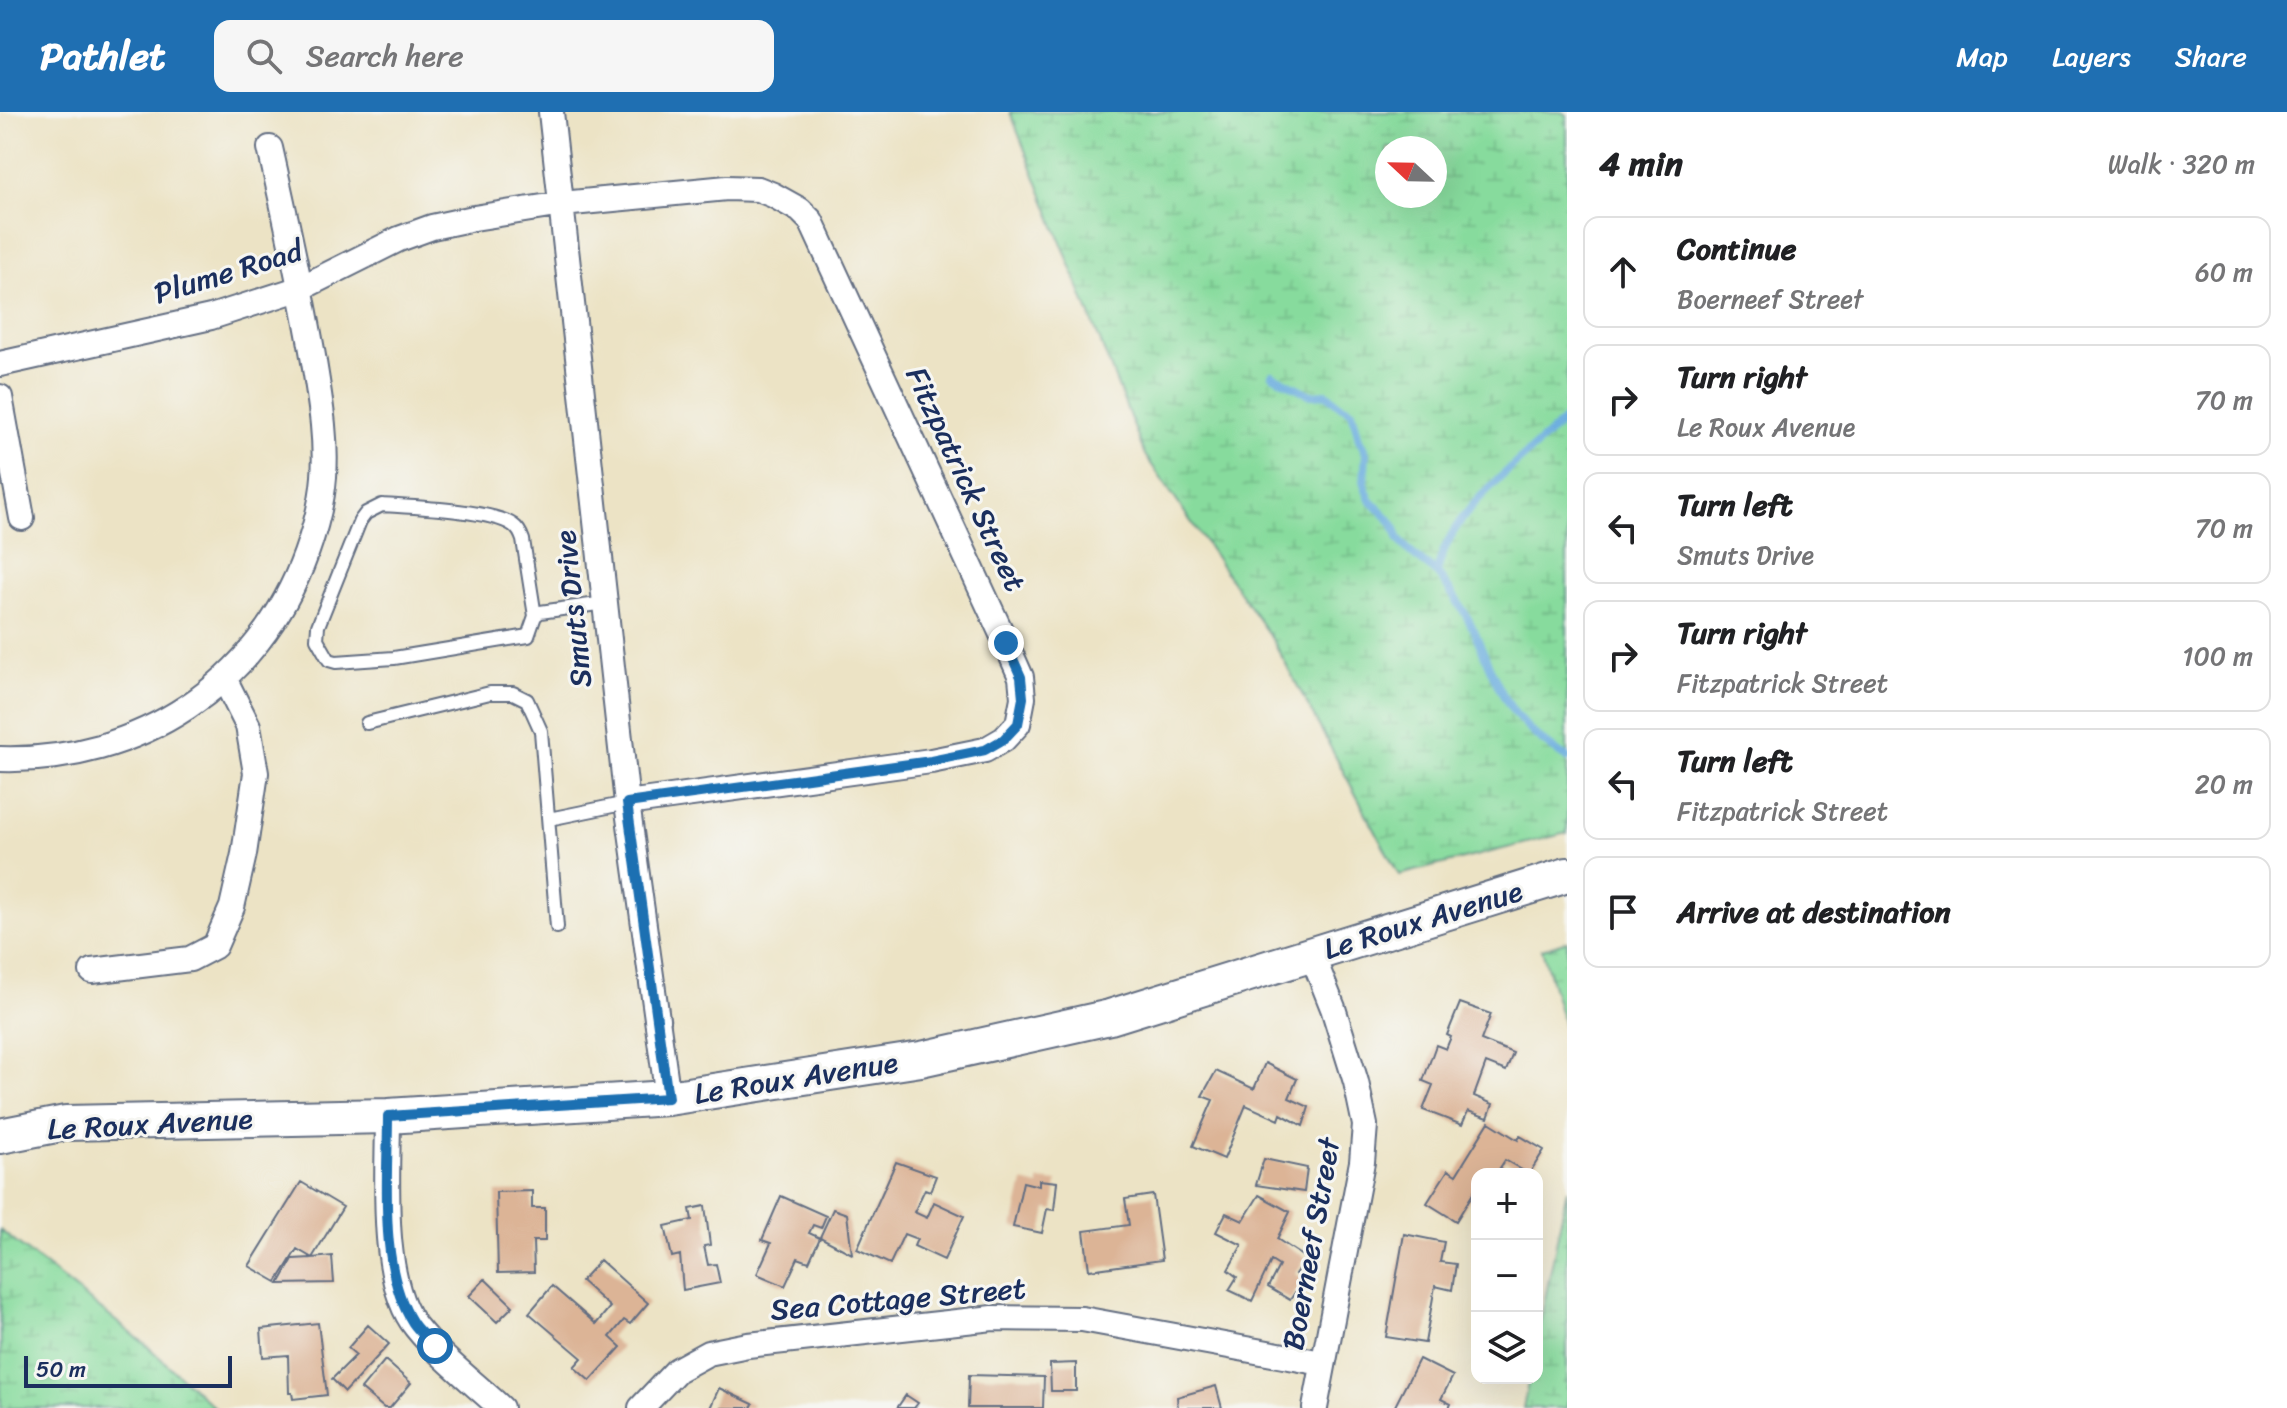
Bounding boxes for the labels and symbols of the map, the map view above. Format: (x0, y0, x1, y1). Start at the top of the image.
north arrow (1375, 136, 1447, 208)
street label: Plume Road (147, 223, 311, 320)
street label: Fitzpatrick Street (890, 357, 1042, 601)
street label: Smuts Drive (538, 528, 608, 690)
route end (988, 625, 1024, 661)
street label: Le Roux Avenue (1317, 864, 1529, 976)
street label: Le Roux Avenue (690, 1035, 902, 1121)
street label: Le Roux Avenue (46, 1092, 254, 1156)
street label: Boerneef Street (1266, 1132, 1357, 1355)
street label: Sea Cottage Street (768, 1261, 1028, 1337)
route start (417, 1328, 453, 1364)
scale bar (24, 1352, 232, 1388)

